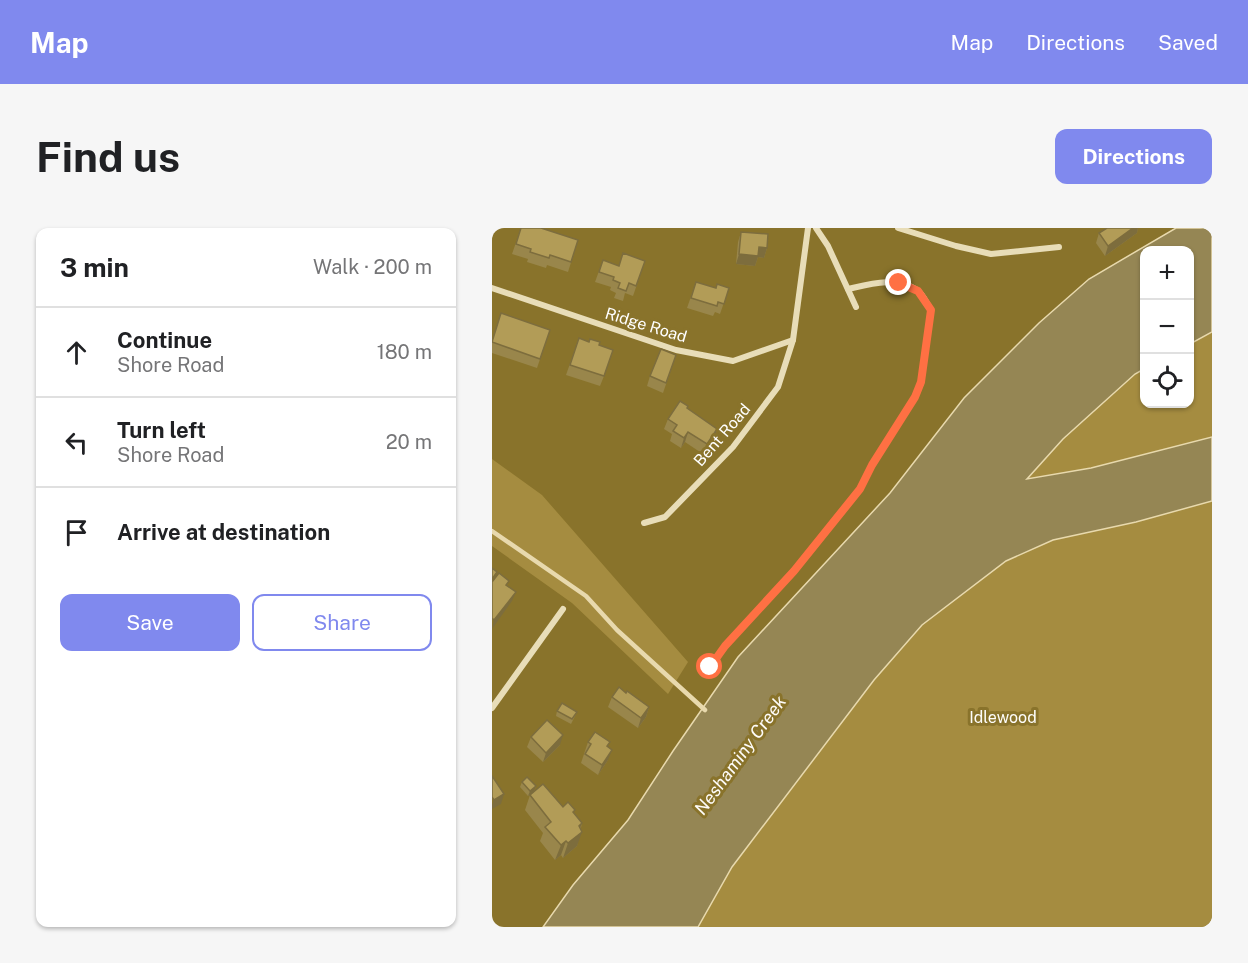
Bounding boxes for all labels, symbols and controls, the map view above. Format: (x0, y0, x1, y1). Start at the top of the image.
text: Map (30, 26, 89, 59)
text: Map (951, 30, 993, 55)
text: Directions (1026, 30, 1125, 55)
text: Saved (1158, 30, 1218, 55)
button: Directions (1055, 129, 1212, 184)
text: Find us (36, 132, 180, 181)
map controls (1140, 246, 1194, 408)
button: + (1140, 246, 1194, 300)
text: 3 min (60, 252, 129, 283)
text: Walk · 200 m (313, 255, 432, 279)
route end (885, 269, 911, 295)
button: − (1140, 300, 1194, 354)
street label: Ridge Road (603, 304, 689, 346)
text: Continue (117, 327, 212, 353)
icon: ahead (60, 336, 93, 369)
text: 180 m (377, 340, 432, 364)
text: Shore Road (117, 353, 224, 377)
button: locate (1140, 354, 1194, 408)
street label: Bent Road (690, 400, 754, 470)
text: Turn left (117, 417, 206, 443)
icon: left (60, 426, 93, 459)
text: 20 m (386, 430, 432, 454)
text: Shore Road (117, 443, 224, 467)
icon: arrive (60, 516, 93, 549)
text: Arrive at destination (117, 519, 330, 545)
button: Save (60, 594, 240, 651)
button: Share (252, 594, 432, 651)
route start (696, 653, 722, 679)
water label: Neshaminy Creek (690, 691, 790, 819)
park label: Idlewood (969, 708, 1037, 727)

